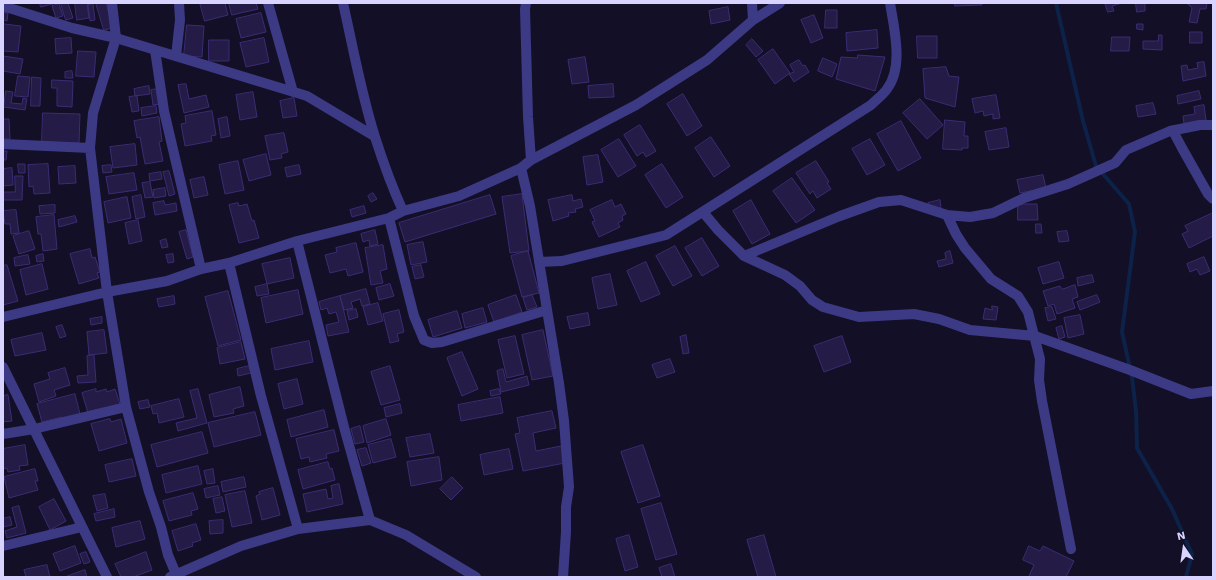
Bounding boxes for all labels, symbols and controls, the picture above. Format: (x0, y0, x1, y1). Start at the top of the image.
north arrow (1164, 528, 1204, 568)
text: N (1176, 529, 1187, 543)

